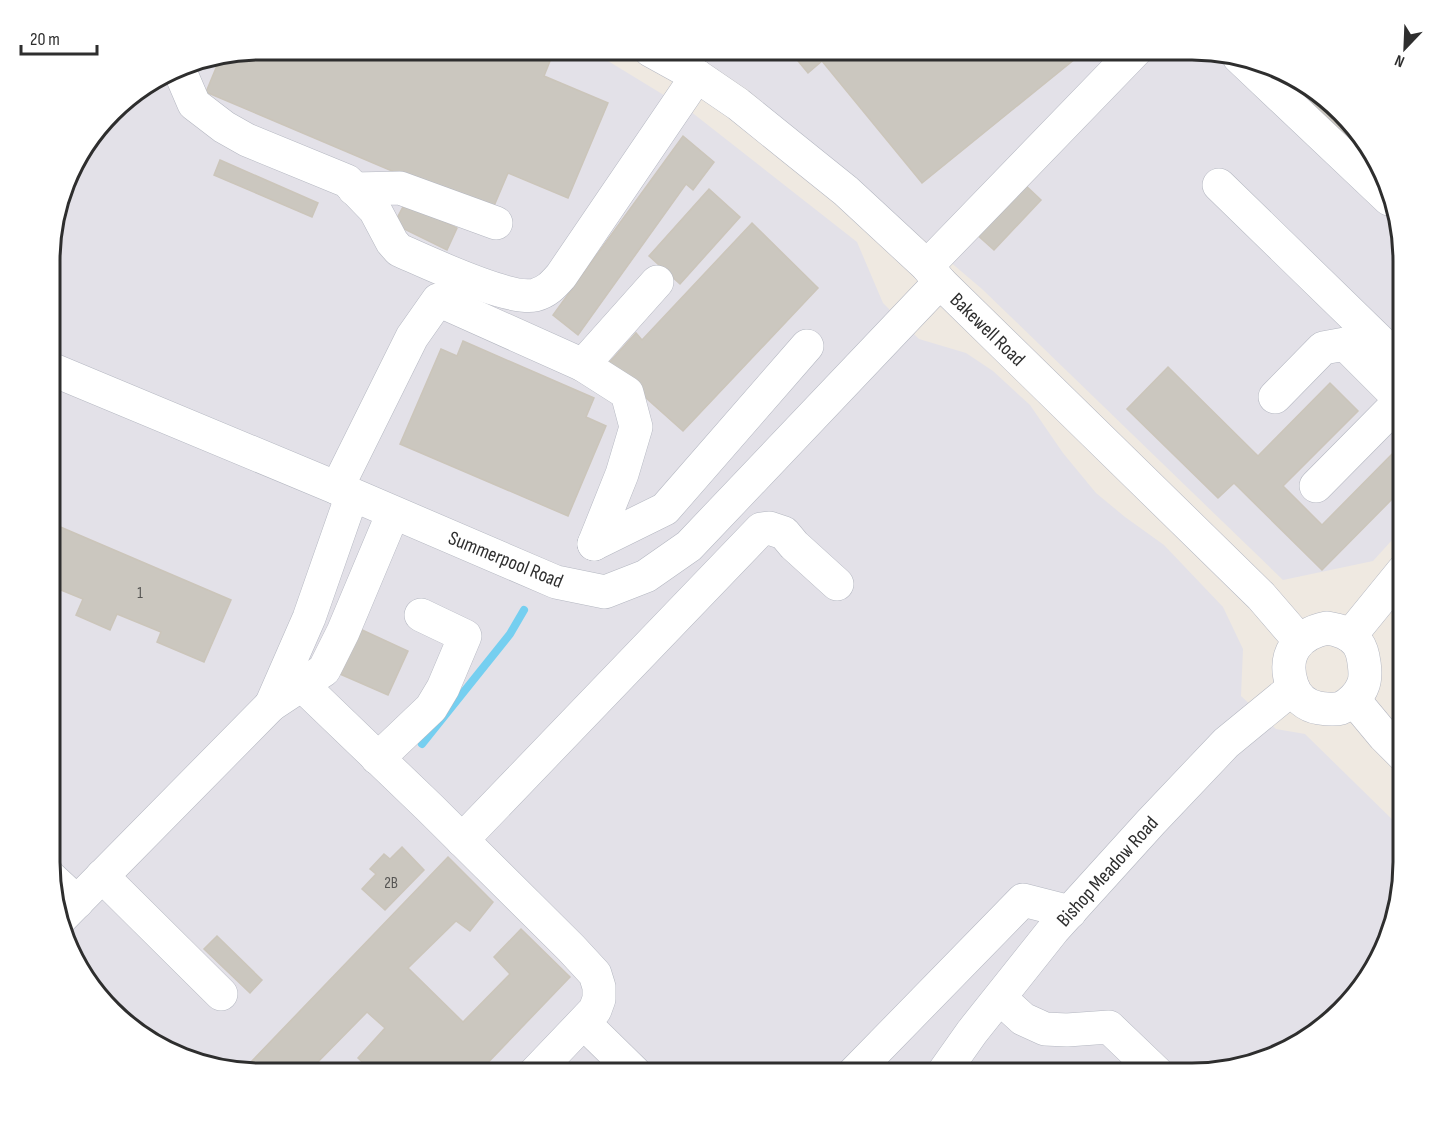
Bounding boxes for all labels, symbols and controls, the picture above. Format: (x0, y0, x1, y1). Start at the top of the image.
scale bar (21, 18, 98, 56)
north arrow (1375, 18, 1435, 78)
text: 20 m (30, 29, 60, 50)
text: N (1392, 50, 1407, 71)
street label: Bakewell Road (945, 288, 1030, 371)
street label: Summerpool Road (445, 526, 566, 594)
house number: 1 (137, 584, 143, 603)
street label: Bishop Meadow Road (1052, 812, 1164, 932)
house number: 2B (384, 874, 398, 893)

